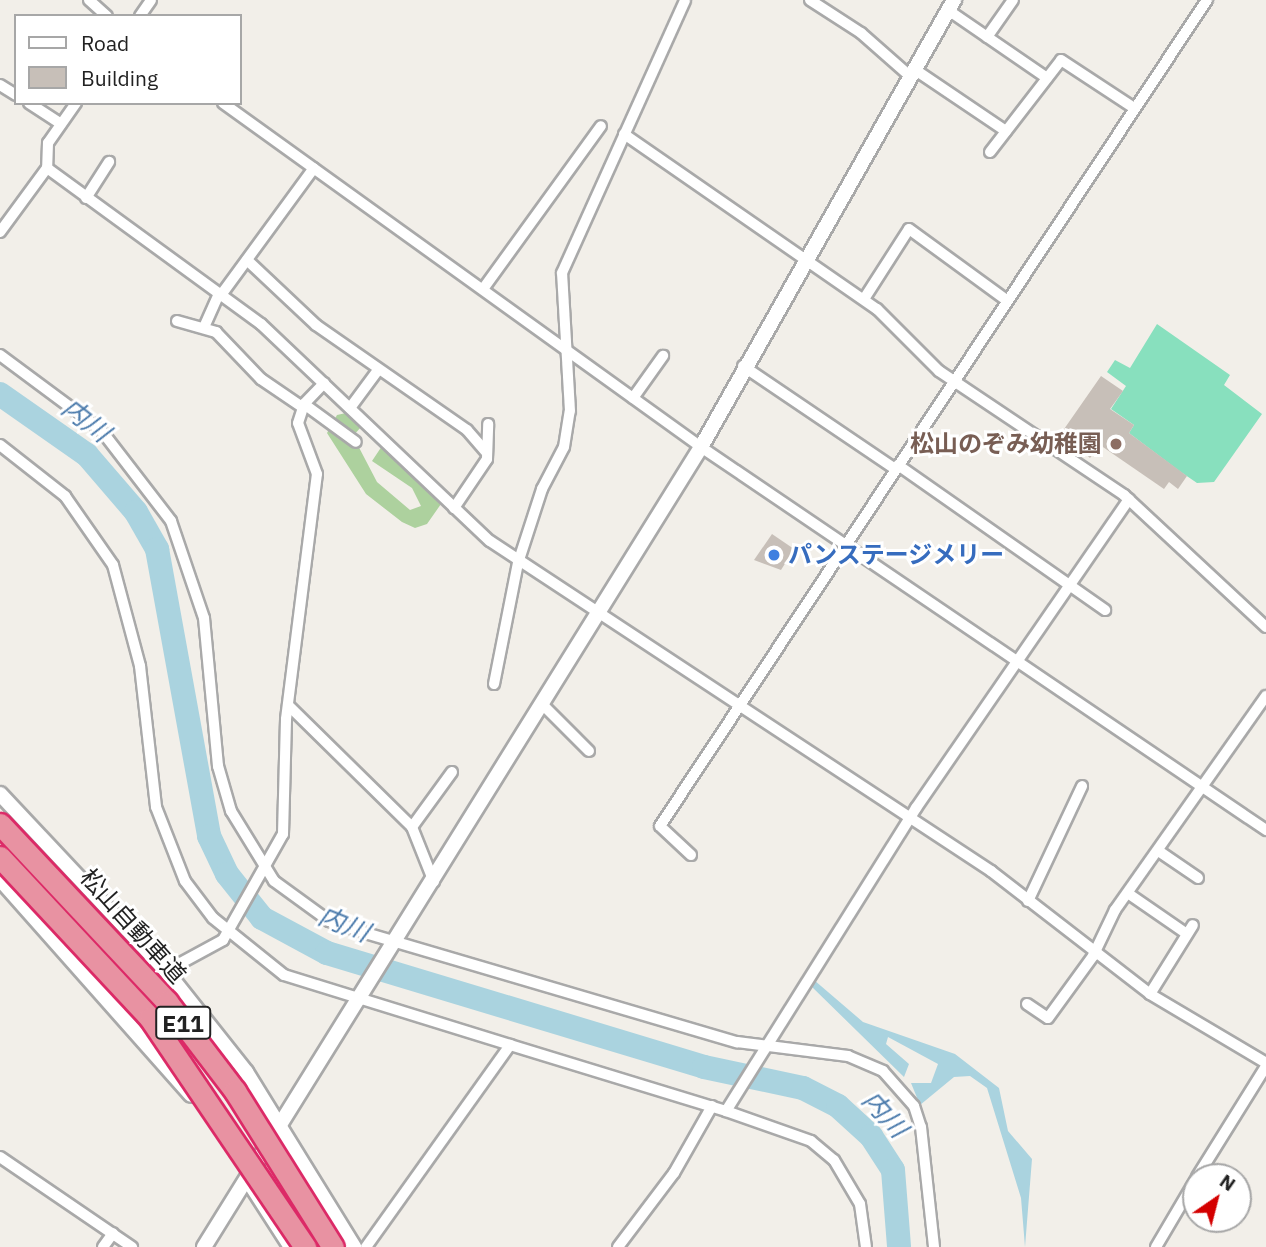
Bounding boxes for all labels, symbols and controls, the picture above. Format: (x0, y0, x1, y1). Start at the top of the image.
legend (14, 14, 242, 105)
text: Road (81, 29, 129, 57)
text: Building (81, 64, 158, 92)
water label: 内川 (56, 392, 116, 448)
place label: 松山のぞみ幼稚園 (910, 430, 1102, 458)
marker: 松山のぞみ幼稚園 (1108, 436, 1124, 452)
place label: パンステージメリー (788, 541, 1004, 569)
marker: パンステージメリー (766, 547, 782, 563)
street label: 松山自動車道 (74, 863, 192, 989)
water label: 内川 (314, 900, 374, 948)
road number: E11 (155, 1004, 211, 1042)
water label: 内川 (856, 1084, 914, 1144)
north arrow (1182, 1163, 1252, 1233)
text: N (1215, 1169, 1240, 1196)

